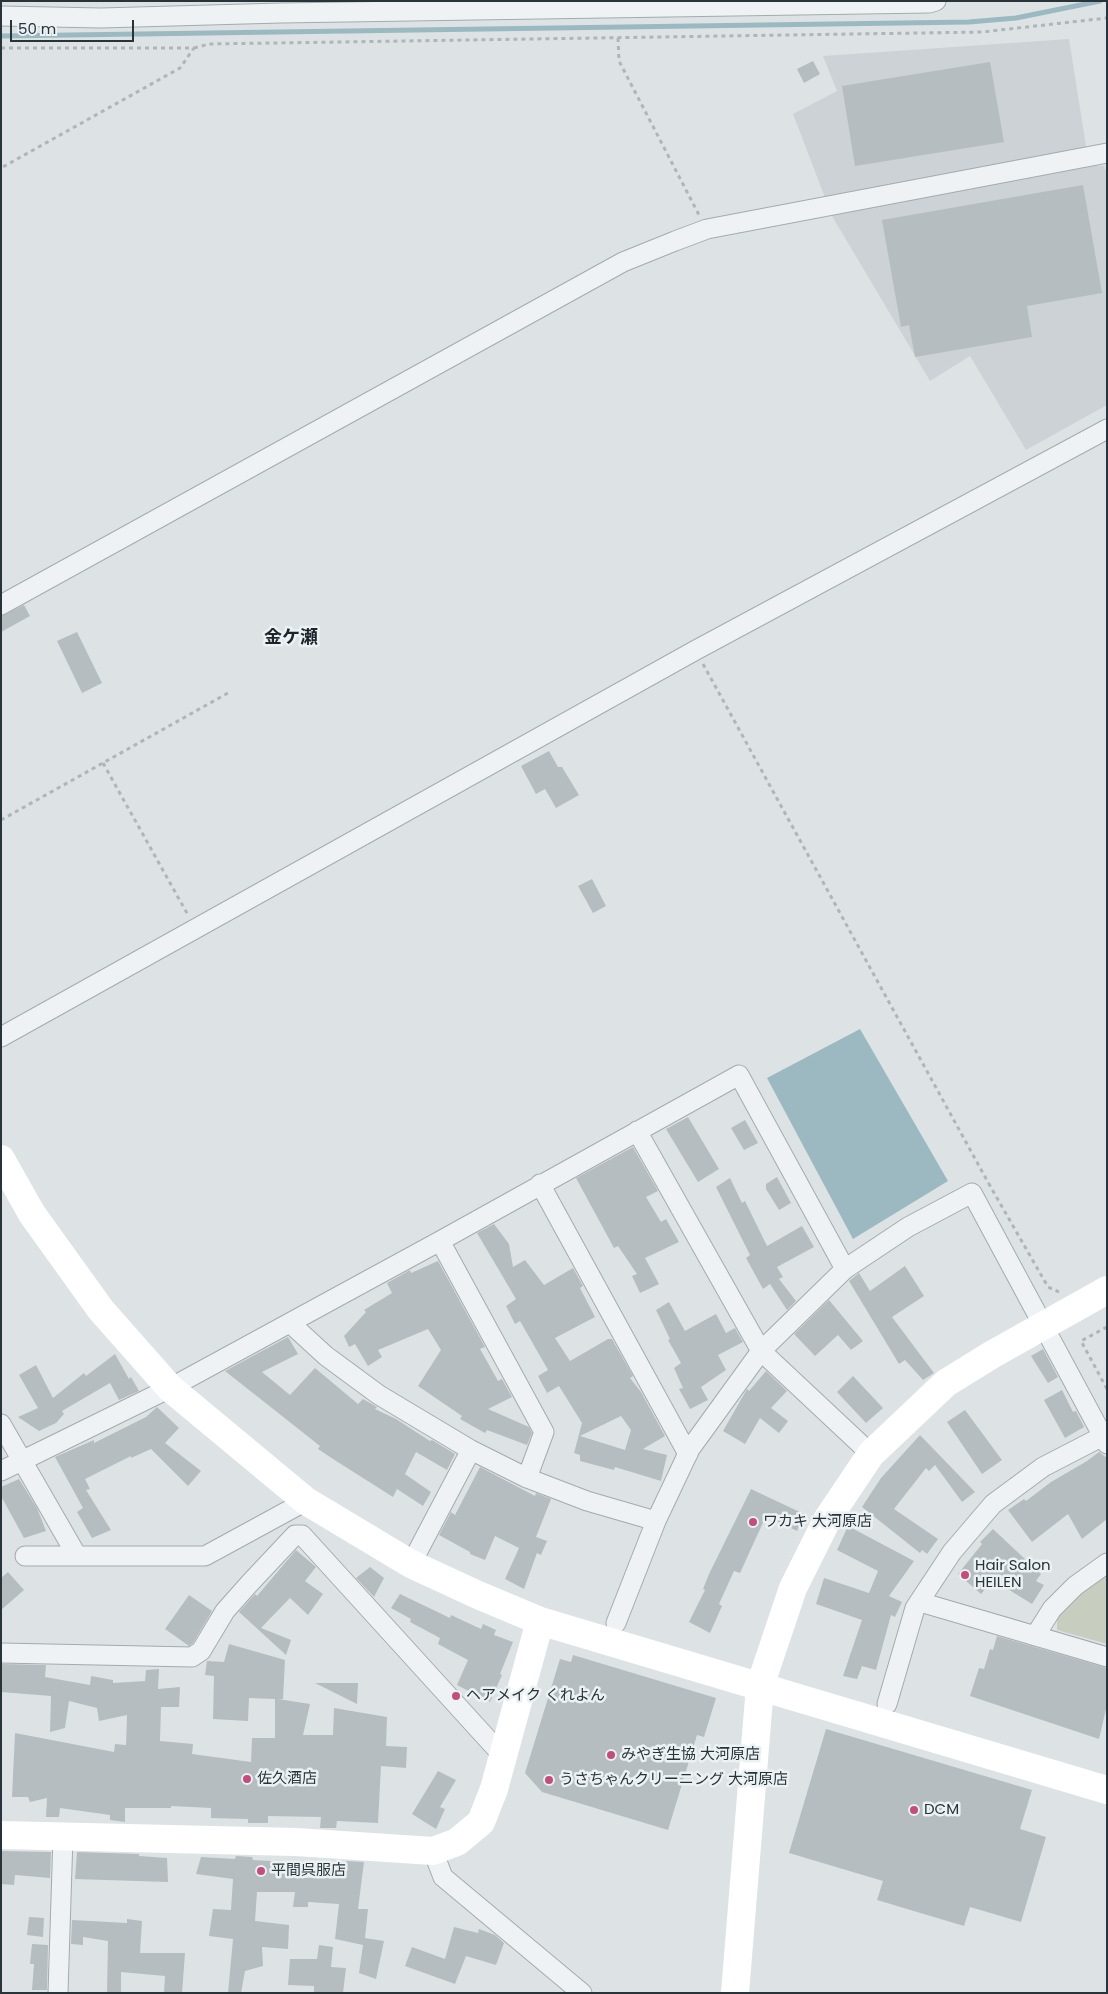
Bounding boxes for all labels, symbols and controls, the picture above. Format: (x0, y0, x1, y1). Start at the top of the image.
scale bar (12, 10, 136, 42)
text: 50 m (18, 18, 56, 39)
district label: 金ケ瀬 (264, 627, 318, 649)
place label: ワカキ 大河原店 (763, 1513, 872, 1531)
marker: ワカキ 大河原店 (747, 1516, 759, 1528)
place label: Hair Salon HEILEN (975, 1557, 1051, 1592)
marker: Hair Salon HEILEN (959, 1569, 971, 1581)
place label: ヘアメイク くれよん (466, 1687, 605, 1705)
marker: ヘアメイク くれよん (450, 1690, 462, 1702)
place label: みやぎ生協 大河原店 (621, 1746, 760, 1764)
marker: みやぎ生協 大河原店 (605, 1749, 617, 1761)
place label: 佐久酒店 (257, 1770, 317, 1788)
place label: うさちゃんクリーニング 大河原店 (559, 1771, 788, 1789)
marker: 佐久酒店 (241, 1773, 253, 1785)
marker: うさちゃんクリーニング 大河原店 (543, 1774, 555, 1786)
place label: DCM (924, 1801, 959, 1819)
marker: DCM (908, 1804, 920, 1816)
place label: 平間呉服店 (271, 1862, 346, 1880)
marker: 平間呉服店 (255, 1865, 267, 1877)

